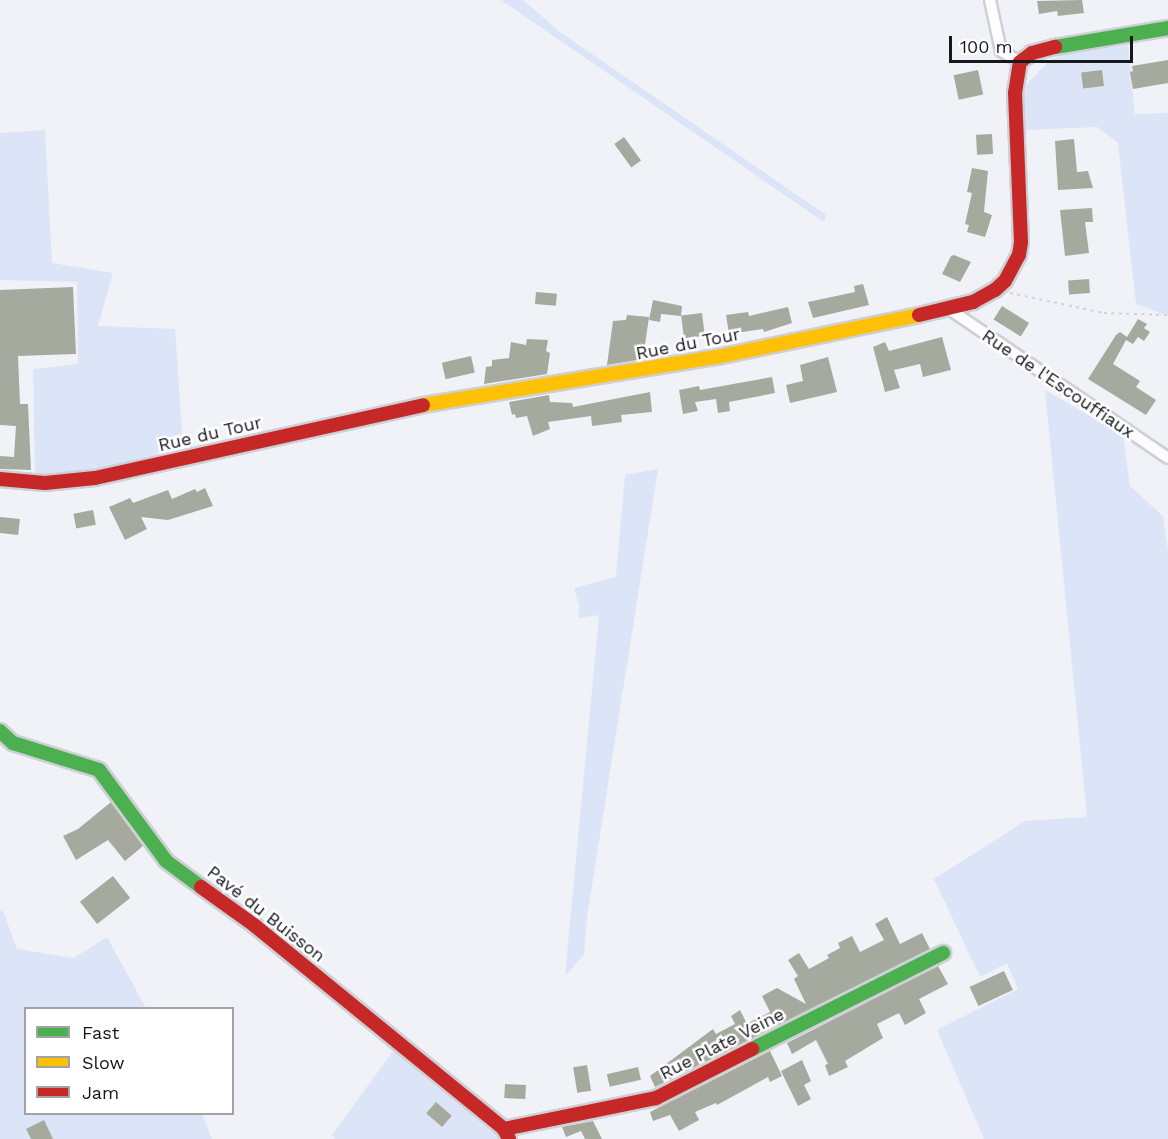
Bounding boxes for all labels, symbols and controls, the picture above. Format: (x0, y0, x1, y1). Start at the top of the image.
scale bar (952, 24, 1136, 62)
text: 100 m (960, 36, 1013, 57)
street label: Rue du Tour (634, 323, 742, 365)
street label: Rue de l'Escouffiaux (978, 325, 1138, 443)
street label: Rue du Tour (156, 412, 264, 456)
street label: Pavé du Buisson (203, 861, 329, 967)
street label: Rue Plate Veine (656, 1003, 788, 1085)
legend (24, 1007, 234, 1115)
text: Fast (82, 1022, 119, 1043)
text: Slow (82, 1052, 125, 1073)
text: Jam (82, 1082, 119, 1103)

